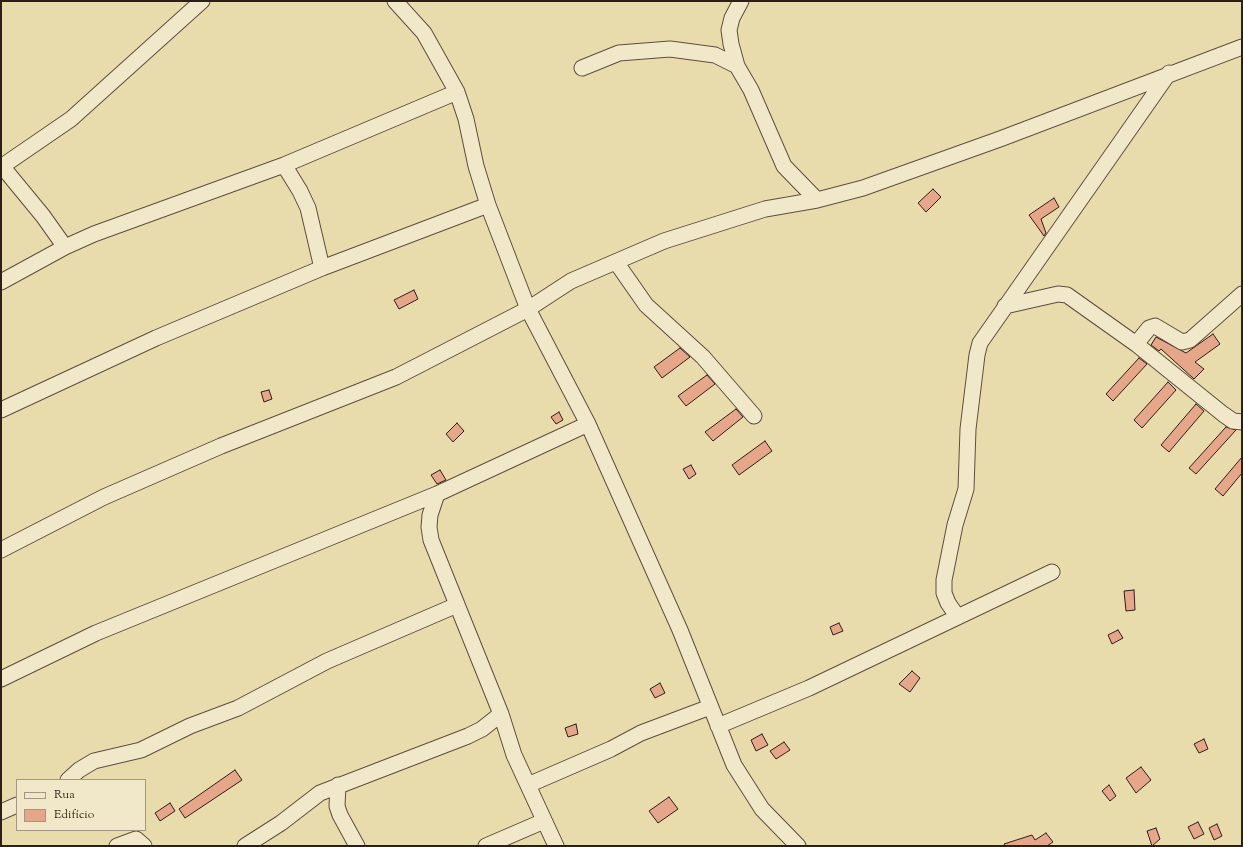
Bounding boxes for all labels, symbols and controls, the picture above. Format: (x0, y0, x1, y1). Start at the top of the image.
legend (16, 779, 146, 831)
text: Rua (54, 786, 75, 804)
text: Edifício (54, 806, 94, 824)

